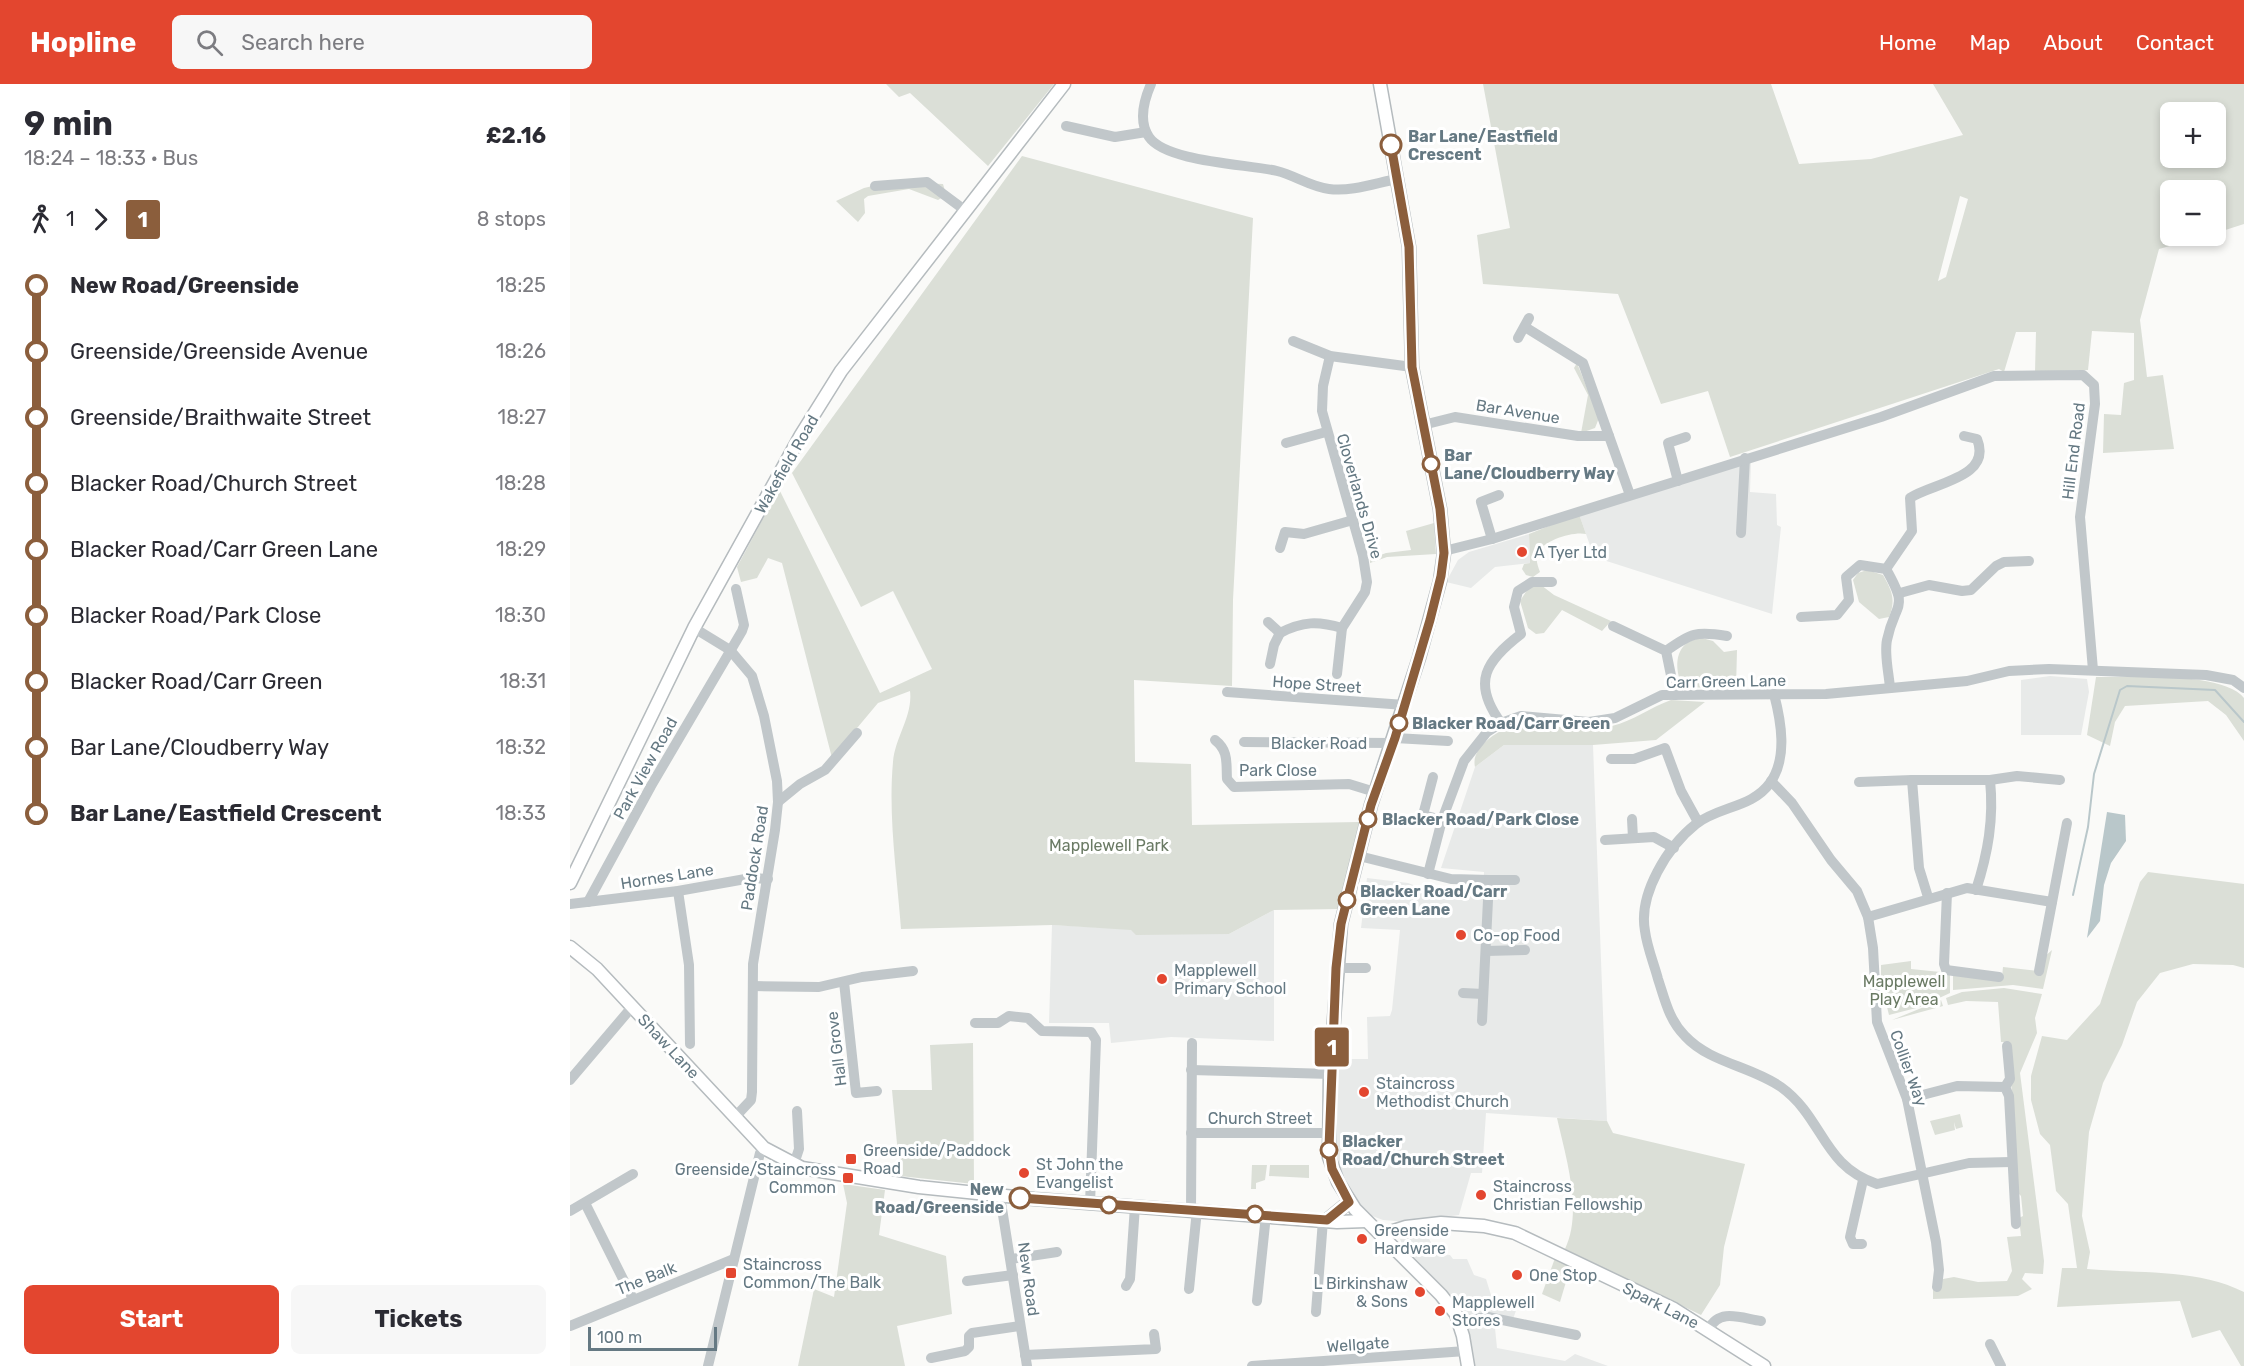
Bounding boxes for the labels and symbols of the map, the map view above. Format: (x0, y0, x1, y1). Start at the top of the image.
place label: Bar Lane/Eastfield Crescent (1408, 127, 1558, 164)
marker: Bar Lane/Eastfield Crescent (1380, 134, 1402, 156)
street label: Bar Avenue (1475, 395, 1561, 428)
street label: Hill End Road (2058, 401, 2089, 501)
street label: Wakefield Road (750, 411, 822, 517)
street label: Cloverlands Drive (1333, 431, 1387, 561)
place label: Bar Lane/Cloudberry Way (1444, 446, 1615, 483)
marker: Bar Lane/Cloudberry Way (1422, 455, 1440, 473)
place label: A Tyer Ltd (1534, 543, 1607, 562)
marker: A Tyer Ltd (1515, 545, 1529, 559)
street label: Carr Green Lane (1666, 671, 1786, 692)
street label: Hope Street (1272, 672, 1362, 697)
street label: Park View Road (610, 714, 681, 823)
marker: Blacker Road/Carr Green (1390, 714, 1408, 732)
place label: Blacker Road/Carr Green (1412, 714, 1610, 733)
street label: Blacker Road (1271, 734, 1367, 753)
street label: Park Close (1239, 761, 1317, 780)
street label: Paddock Road (737, 804, 772, 912)
marker: Blacker Road/Park Close (1359, 810, 1377, 828)
place label: Blacker Road/Park Close (1382, 810, 1579, 829)
park label: Mapplewell Park (1049, 836, 1170, 855)
street label: Hornes Lane (619, 860, 715, 893)
place label: Blacker Road/Carr Green Lane (1360, 882, 1508, 919)
marker: Blacker Road/Carr Green Lane (1338, 891, 1356, 909)
place label: Co-op Food (1473, 926, 1560, 945)
marker: Co-op Food (1454, 928, 1468, 942)
place label: Mapplewell Primary School (1174, 961, 1286, 998)
marker: Mapplewell Primary School (1155, 972, 1169, 986)
park label: Mapplewell Play Area (1863, 972, 1945, 1009)
street label: Shaw Lane (634, 1010, 703, 1083)
street label: Hall Grove (822, 1010, 851, 1087)
street label: Collier Way (1886, 1027, 1931, 1109)
line badge: 1 (1312, 1028, 1352, 1066)
place label: Staincross Methodist Church (1376, 1074, 1509, 1111)
marker: Staincross Methodist Church (1357, 1085, 1371, 1099)
street label: Church Street (1208, 1109, 1312, 1128)
place label: Blacker Road/Church Street (1342, 1132, 1505, 1169)
place label: Greenside/Paddock Road (863, 1141, 1011, 1178)
marker: Blacker Road/Church Street (1320, 1141, 1338, 1159)
marker: Greenside/Paddock Road (844, 1152, 858, 1166)
place label: St John the Evangelist (1036, 1155, 1123, 1192)
place label: Greenside/Staincross Common (675, 1160, 836, 1197)
marker: St John the Evangelist (1017, 1166, 1031, 1180)
marker: Greenside/Staincross Common (841, 1171, 855, 1185)
place label: Staincross Christian Fellowship (1493, 1177, 1643, 1214)
place label: New Road/Greenside (875, 1180, 1005, 1217)
marker: New Road/Greenside (1009, 1187, 1031, 1209)
marker: Staincross Christian Fellowship (1474, 1188, 1488, 1202)
unlabelled marker (1100, 1196, 1118, 1214)
unlabelled marker (1246, 1205, 1264, 1223)
place label: Greenside Hardware (1374, 1221, 1449, 1258)
marker: Greenside Hardware (1355, 1232, 1369, 1246)
street label: New Road (1014, 1241, 1043, 1317)
place label: Staincross Common/The Balk (743, 1255, 882, 1292)
street label: The Balk (613, 1258, 680, 1299)
marker: Staincross Common/The Balk (724, 1266, 738, 1280)
place label: One Stop (1529, 1266, 1597, 1285)
marker: One Stop (1510, 1268, 1524, 1282)
place label: L Birkinshaw & Sons (1313, 1274, 1408, 1311)
street label: Spark Lane (1620, 1278, 1702, 1333)
marker: L Birkinshaw & Sons (1413, 1285, 1427, 1299)
place label: Mapplewell Stores (1452, 1293, 1535, 1330)
marker: Mapplewell Stores (1433, 1304, 1447, 1318)
scale bar (588, 1324, 717, 1352)
street label: Wellgate (1326, 1333, 1390, 1356)

